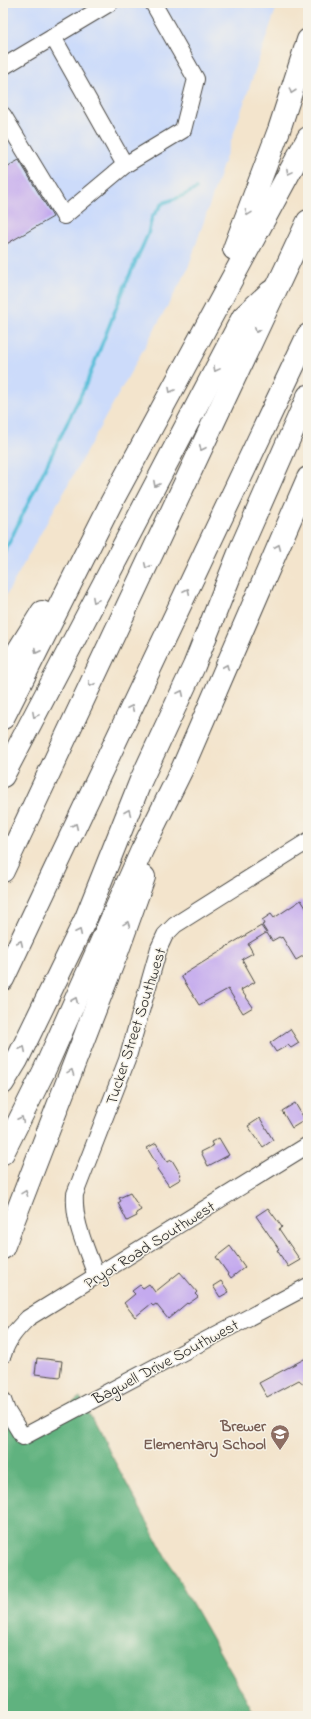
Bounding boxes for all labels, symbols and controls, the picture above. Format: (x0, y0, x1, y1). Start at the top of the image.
one-way arrow (289, 87, 297, 94)
one-way arrow (287, 168, 294, 175)
one-way arrow (245, 210, 253, 217)
one-way arrow (254, 326, 262, 334)
one-way arrow (213, 365, 220, 372)
one-way arrow (169, 385, 176, 393)
one-way arrow (199, 444, 207, 452)
one-way arrow (153, 480, 160, 488)
one-way arrow (273, 544, 281, 552)
one-way arrow (144, 562, 152, 569)
one-way arrow (182, 588, 190, 595)
one-way arrow (93, 596, 100, 603)
one-way arrow (34, 646, 42, 654)
one-way arrow (222, 663, 230, 670)
one-way arrow (88, 679, 96, 687)
one-way arrow (176, 690, 184, 697)
one-way arrow (126, 705, 134, 713)
one-way arrow (32, 711, 40, 718)
one-way arrow (124, 808, 132, 815)
one-way arrow (70, 823, 78, 830)
one-way arrow (122, 920, 131, 927)
one-way arrow (74, 929, 82, 937)
one-way arrow (15, 940, 23, 948)
street label: Tucker Street Southwest (100, 944, 174, 1108)
one-way arrow (70, 997, 78, 1005)
one-way arrow (18, 1046, 25, 1053)
one-way arrow (67, 1068, 75, 1075)
one-way arrow (16, 1116, 24, 1123)
one-way arrow (20, 1190, 28, 1197)
street label: Pryor Road Southwest (80, 1195, 221, 1296)
street label: Bagwell Drive Southwest (87, 1314, 244, 1412)
place label: Brewer Elementary School (143, 1415, 267, 1458)
school or university icon: Brewer Elementary School (269, 1423, 291, 1451)

